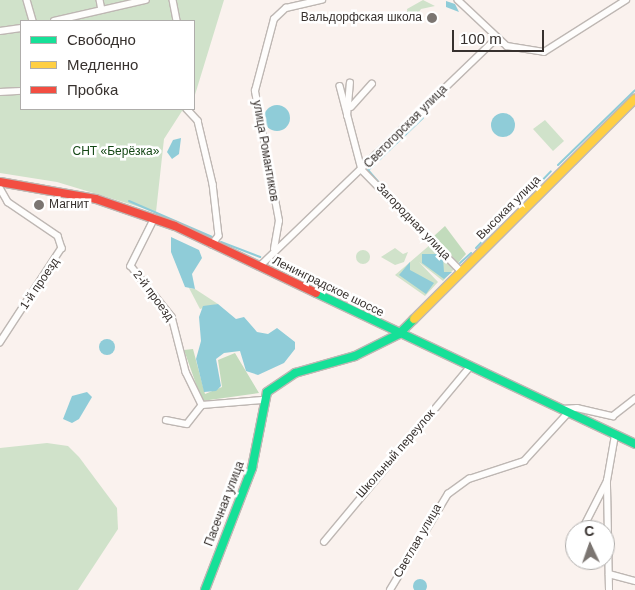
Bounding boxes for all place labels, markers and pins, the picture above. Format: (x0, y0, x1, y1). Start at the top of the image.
place label: Вальдорфская школа (301, 11, 422, 25)
marker: Вальдорфская школа (426, 12, 438, 24)
place label: Магнит (49, 198, 89, 212)
marker: Магнит (33, 199, 45, 211)

